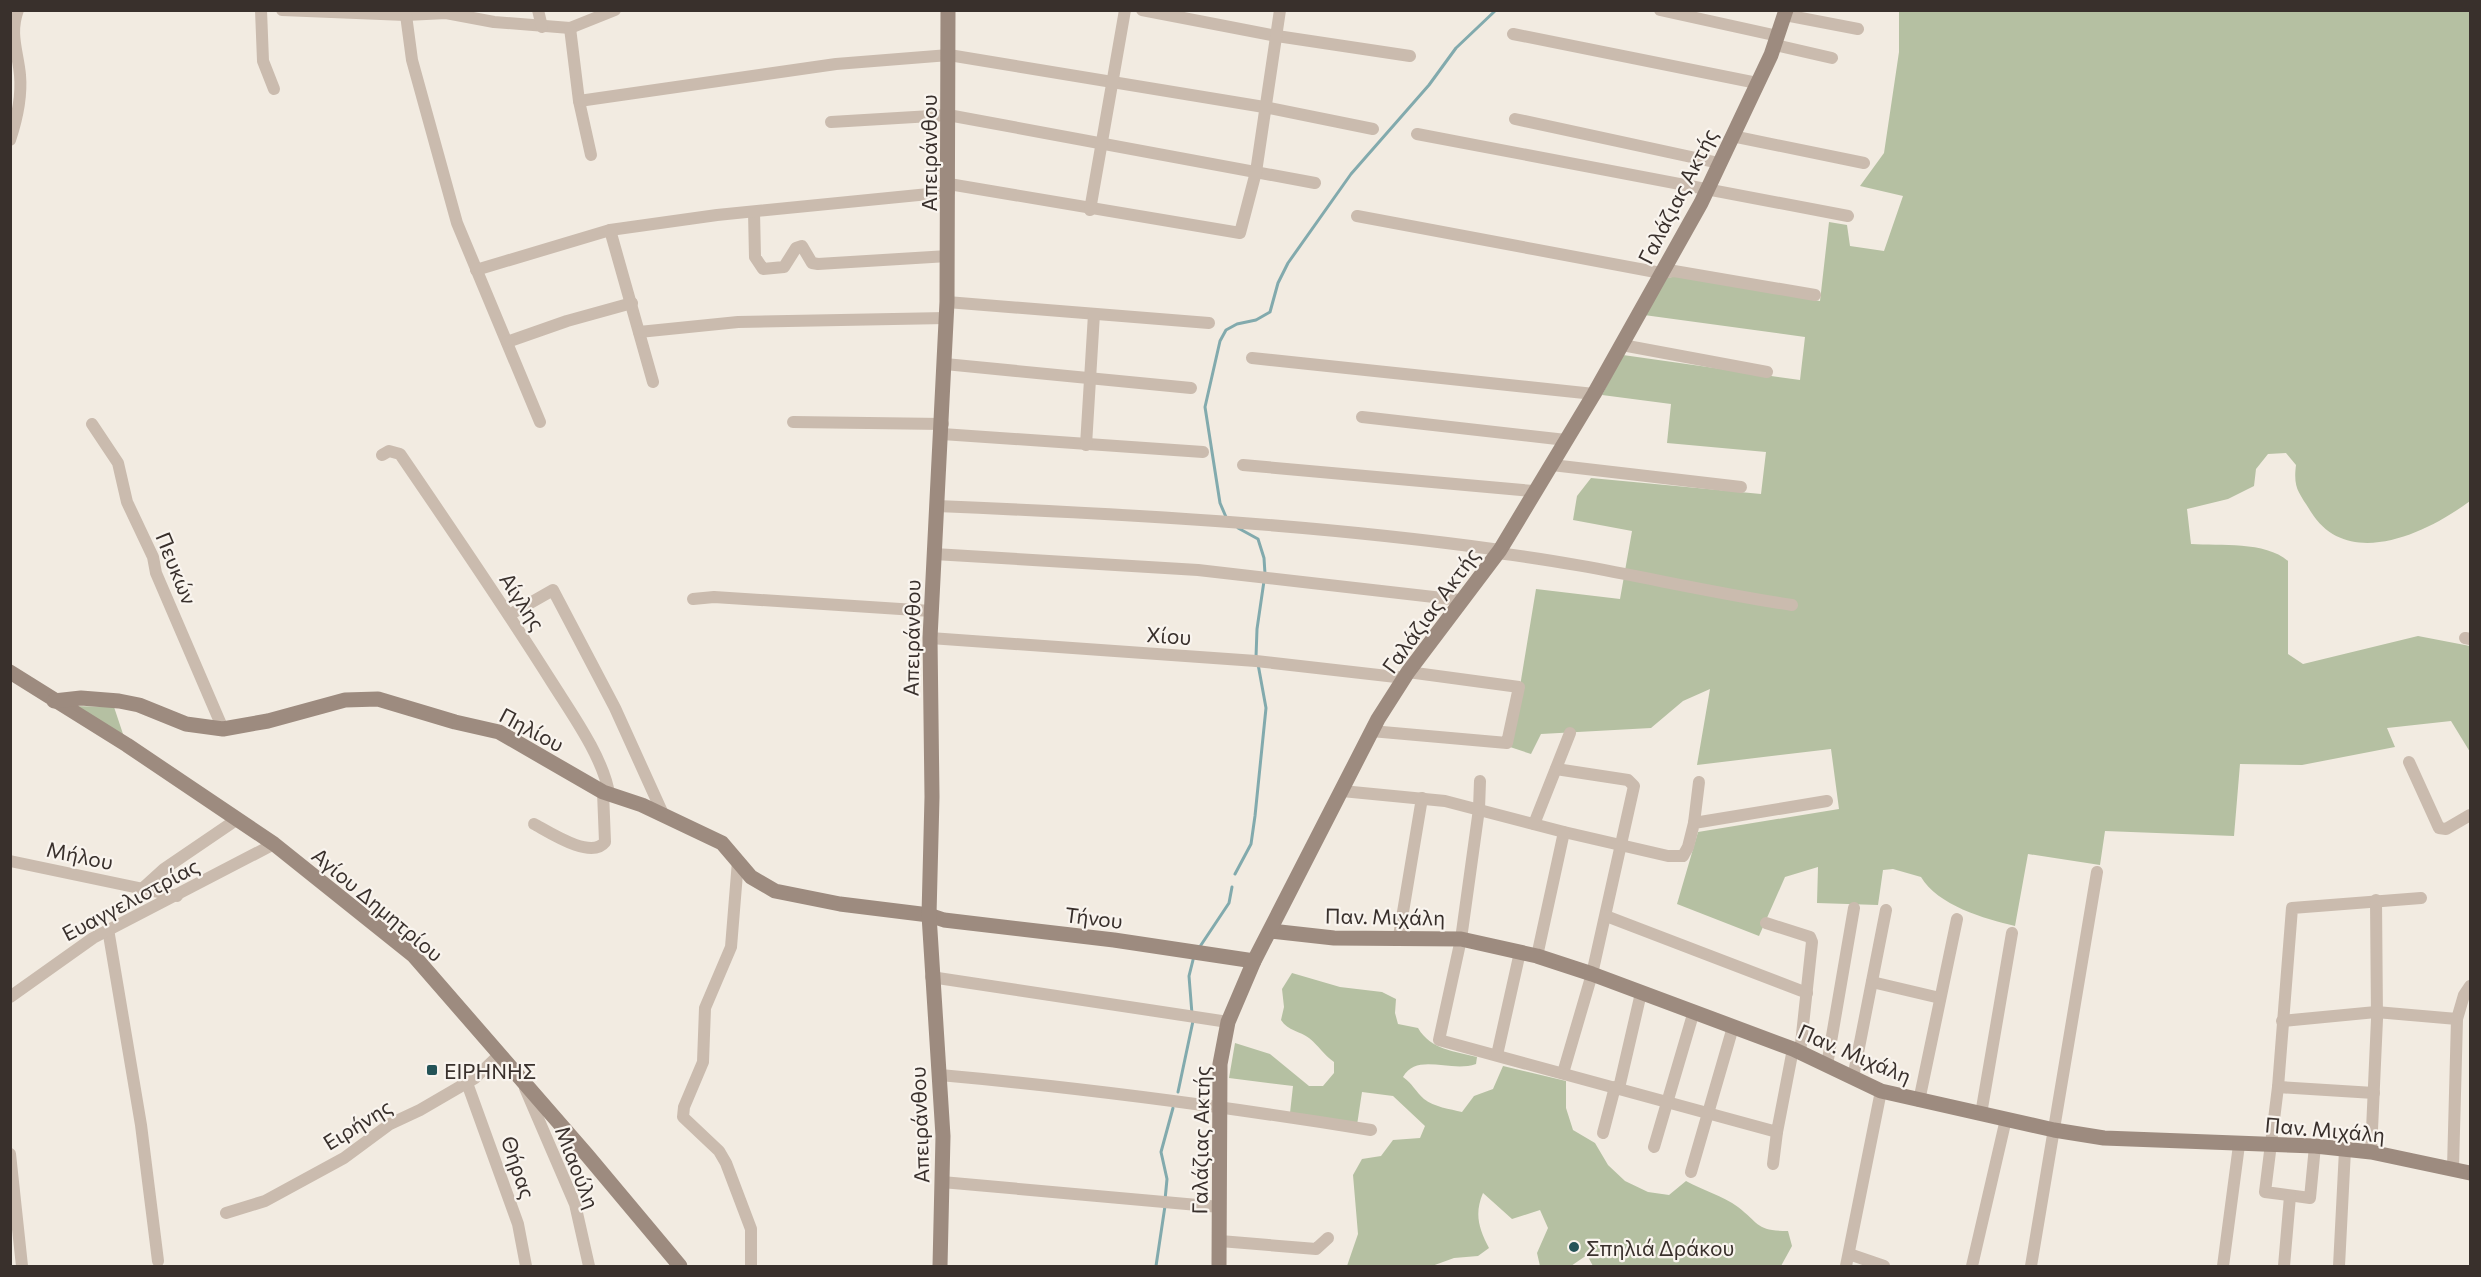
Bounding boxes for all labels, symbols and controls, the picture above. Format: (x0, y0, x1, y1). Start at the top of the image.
street label: Απειράνθου (916, 95, 941, 211)
street label: Γαλάζιας Ακτής (1632, 124, 1722, 268)
street label: Πευκών (151, 528, 203, 608)
street label: Γαλάζιας Ακτής (1376, 542, 1484, 678)
street label: Αίγλης (495, 567, 551, 635)
street label: Απειράνθου (897, 579, 925, 697)
street label: Χίου (1146, 621, 1192, 649)
street label: Πηλίου (495, 702, 569, 756)
street label: Μήλου (44, 836, 116, 874)
street label: Αγίου Δημητρίου (307, 842, 449, 966)
street label: Ευαγγελιστρίας (57, 852, 203, 946)
street label: Τήνου (1064, 901, 1124, 933)
street label: Παν. Μιχάλη (1325, 902, 1445, 930)
street label: Παν. Μιχάλη (1795, 1018, 1915, 1088)
place label: ΕΙΡΗΝΗΣ (444, 1058, 536, 1083)
marker: ΕΙΡΗΝΗΣ (425, 1063, 439, 1077)
street label: Γαλάζιας Ακτής (1186, 1065, 1214, 1215)
street label: Απειράνθου (904, 1066, 934, 1184)
street label: Ειρήνης (318, 1093, 396, 1155)
street label: Παν. Μιχάλη (2264, 1111, 2386, 1147)
street label: Μιαούλη (551, 1122, 605, 1212)
street label: Θήρας (497, 1132, 541, 1202)
place label: Σπηλιά Δράκου (1586, 1235, 1734, 1260)
marker: Σπηλιά Δράκου (1567, 1240, 1581, 1254)

